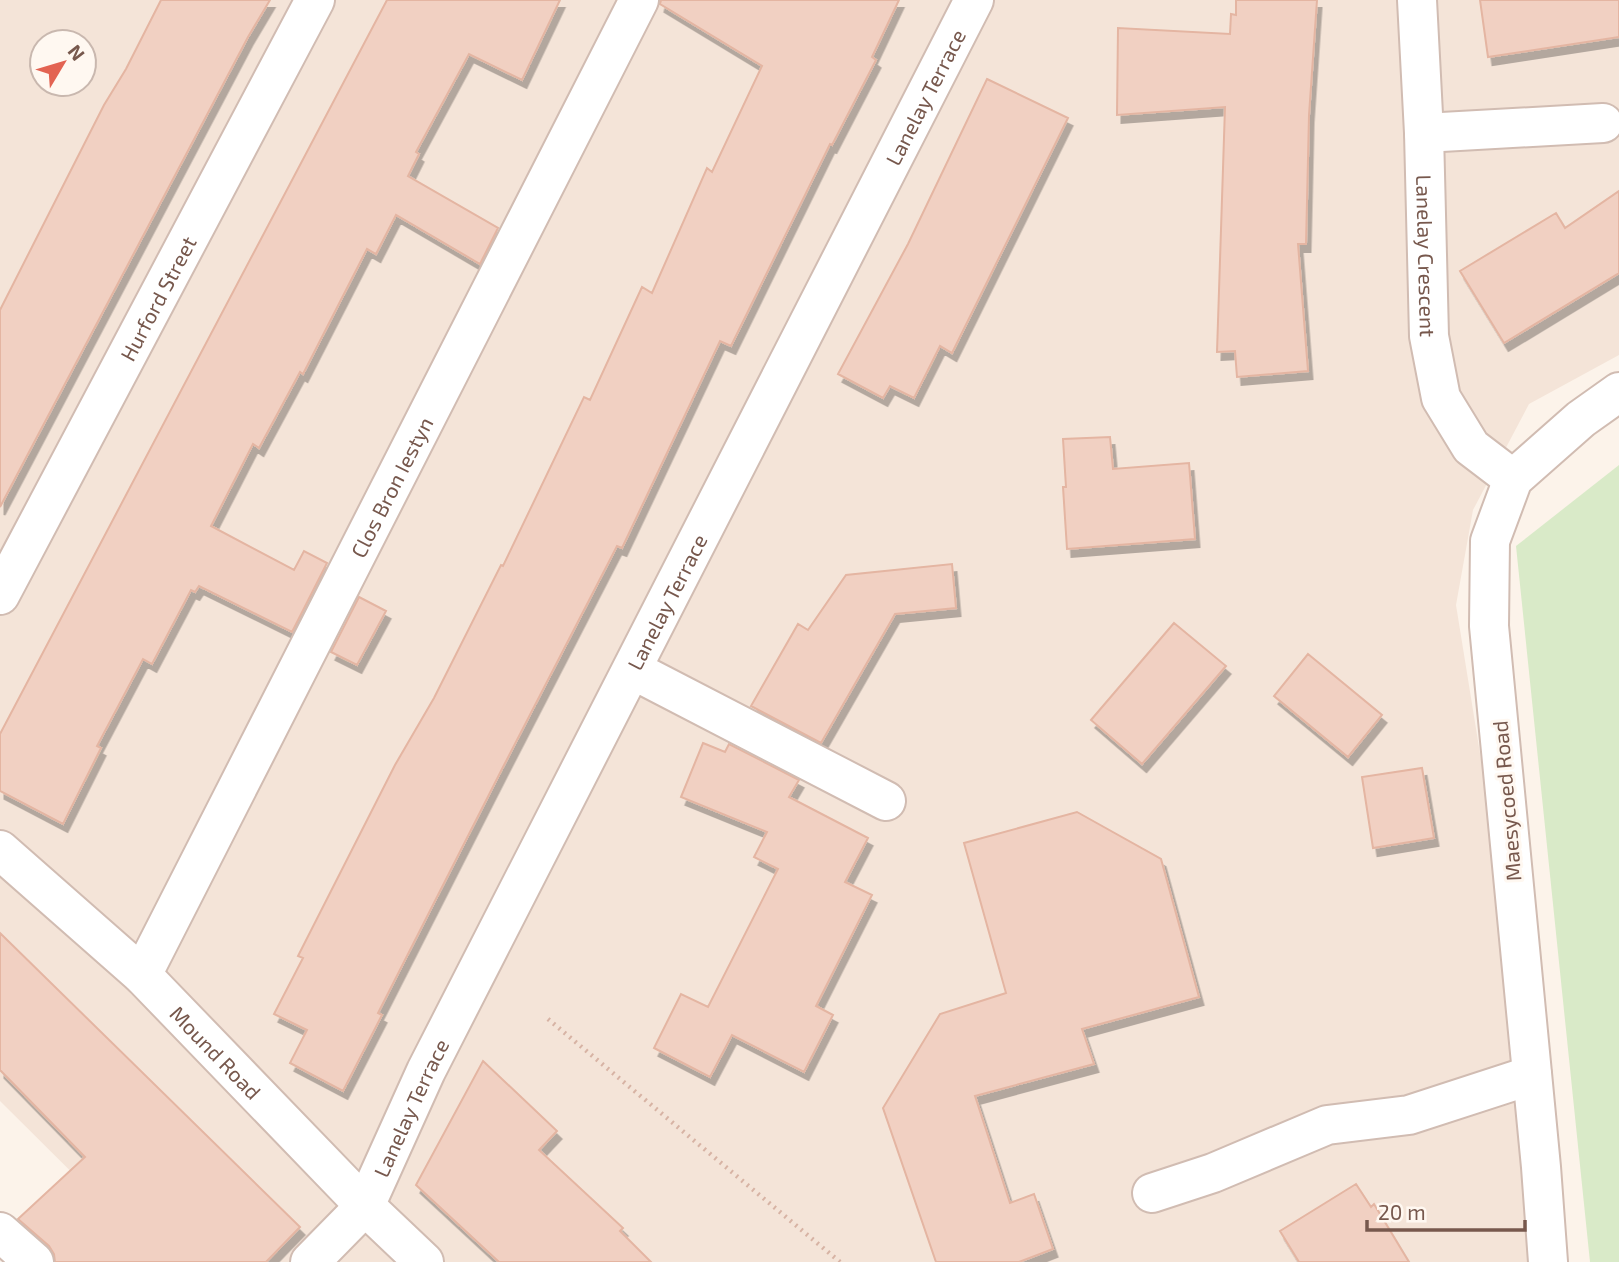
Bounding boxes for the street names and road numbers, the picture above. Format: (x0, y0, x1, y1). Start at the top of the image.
street label: Lanelay Terrace (879, 25, 970, 169)
street label: Lanelay Crescent (1413, 174, 1442, 337)
street label: Hurford Street (114, 231, 200, 365)
street label: Clos Bron Iestyn (345, 412, 437, 561)
street label: Lanelay Terrace (621, 529, 711, 674)
street label: Maesycoed Road (1487, 720, 1525, 882)
street label: Mound Road (166, 1000, 267, 1104)
street label: Lanelay Terrace (368, 1034, 453, 1180)

